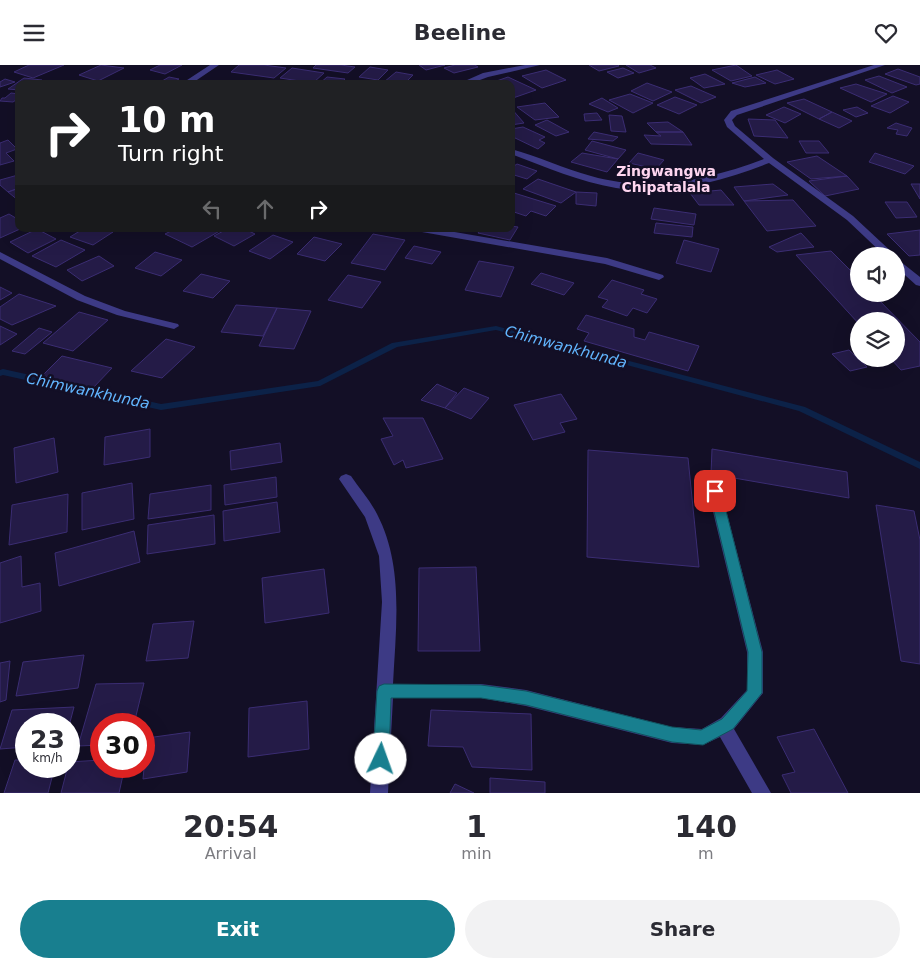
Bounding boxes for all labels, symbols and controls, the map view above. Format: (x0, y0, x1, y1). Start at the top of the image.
icon: menu (20, 19, 48, 47)
icon: heart (872, 19, 900, 47)
text: Beeline (414, 20, 506, 45)
icon: right (35, 100, 100, 165)
text: 10 m (118, 100, 215, 140)
text: Turn right (118, 141, 223, 166)
district label: Zingwangwa Chipatalala (616, 163, 716, 195)
icon: left (198, 195, 226, 223)
icon: ahead (251, 195, 279, 223)
icon: right (304, 195, 332, 223)
map controls (850, 247, 905, 367)
button: sound (850, 247, 905, 302)
button: layers (850, 312, 905, 367)
water label: Chimwankhunda (503, 322, 629, 372)
water label: Chimwankhunda (25, 369, 151, 413)
pin (694, 470, 736, 512)
icon: arrive (701, 477, 729, 505)
speed limit sign: 30 (90, 713, 155, 778)
text: 23 (30, 725, 65, 754)
position arrow (354, 732, 406, 784)
text: km/h (32, 751, 63, 765)
text: 20:54 (183, 809, 278, 844)
text: 1 (466, 809, 487, 844)
text: 140 (674, 809, 737, 844)
text: Arrival (205, 844, 257, 863)
text: min (461, 844, 492, 863)
text: m (698, 844, 714, 863)
button: Exit (20, 900, 455, 958)
button: Share (465, 900, 900, 958)

